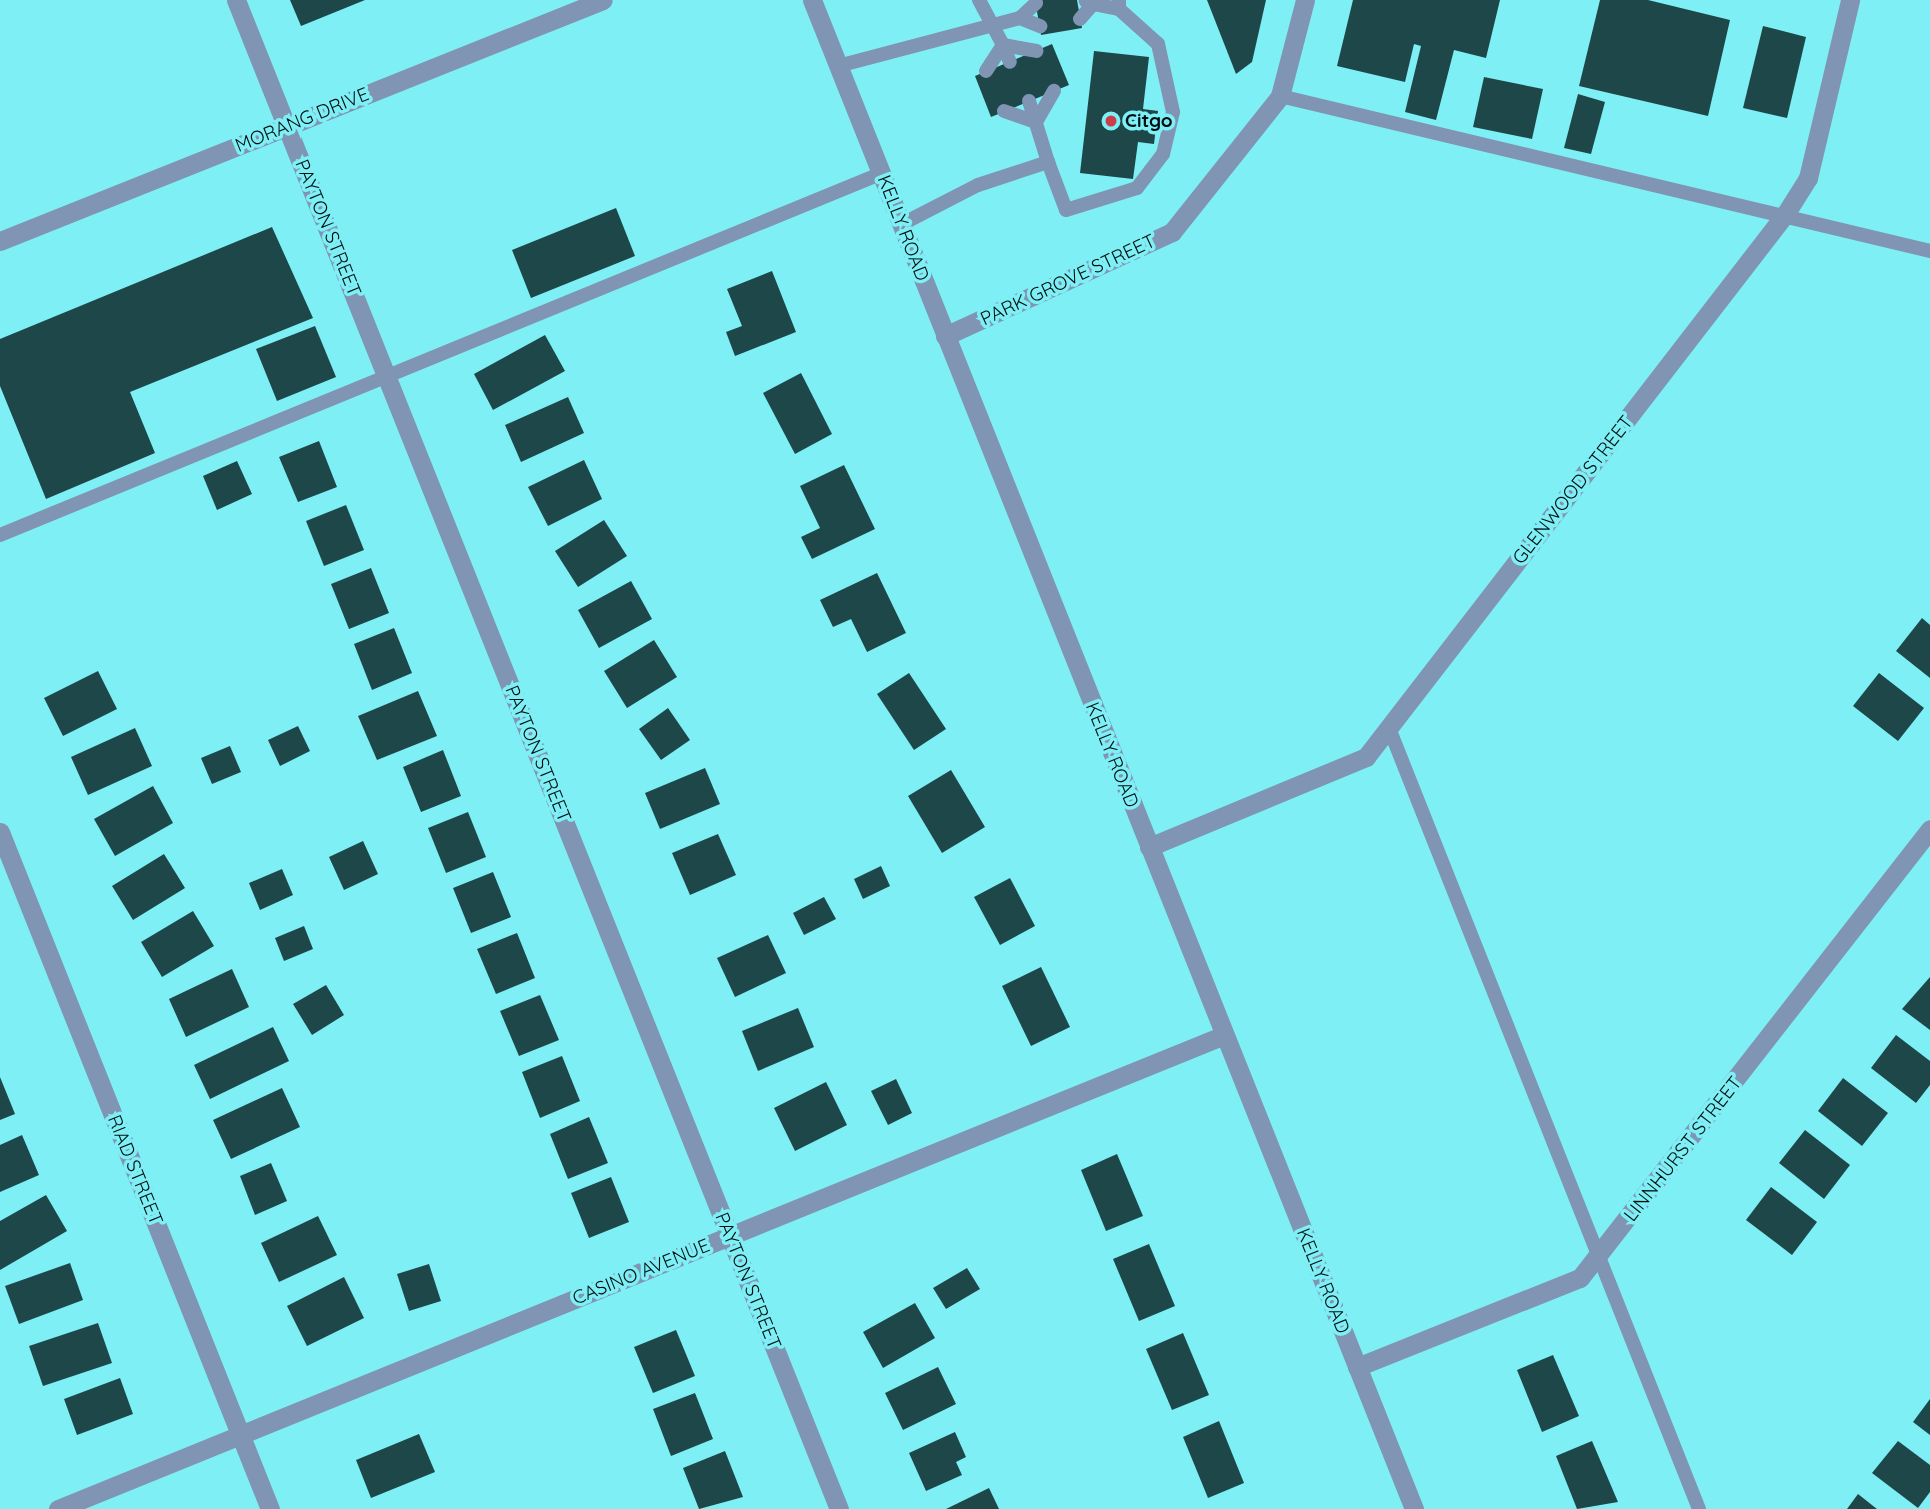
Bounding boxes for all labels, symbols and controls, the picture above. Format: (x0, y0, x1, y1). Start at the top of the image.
street label: MORANG DRIVE (232, 83, 372, 157)
place label: Citgo (1125, 110, 1173, 132)
marker: Citgo (1103, 113, 1119, 129)
street label: PAYTON STREET (290, 156, 366, 300)
street label: KELLY ROAD (872, 172, 934, 284)
street label: PARK GROVE STREET (977, 229, 1159, 331)
street label: GLENWOOD STREET (1508, 411, 1638, 569)
street label: PAYTON STREET (500, 682, 576, 826)
street label: KELLY ROAD (1081, 699, 1143, 811)
street label: LINNHURST STREET (1619, 1072, 1747, 1226)
street label: RIAD STREET (103, 1112, 167, 1228)
street label: PAYTON STREET (710, 1209, 786, 1353)
street label: KELLY ROAD (1292, 1225, 1354, 1337)
street label: CASINO AVENUE (569, 1234, 713, 1310)

